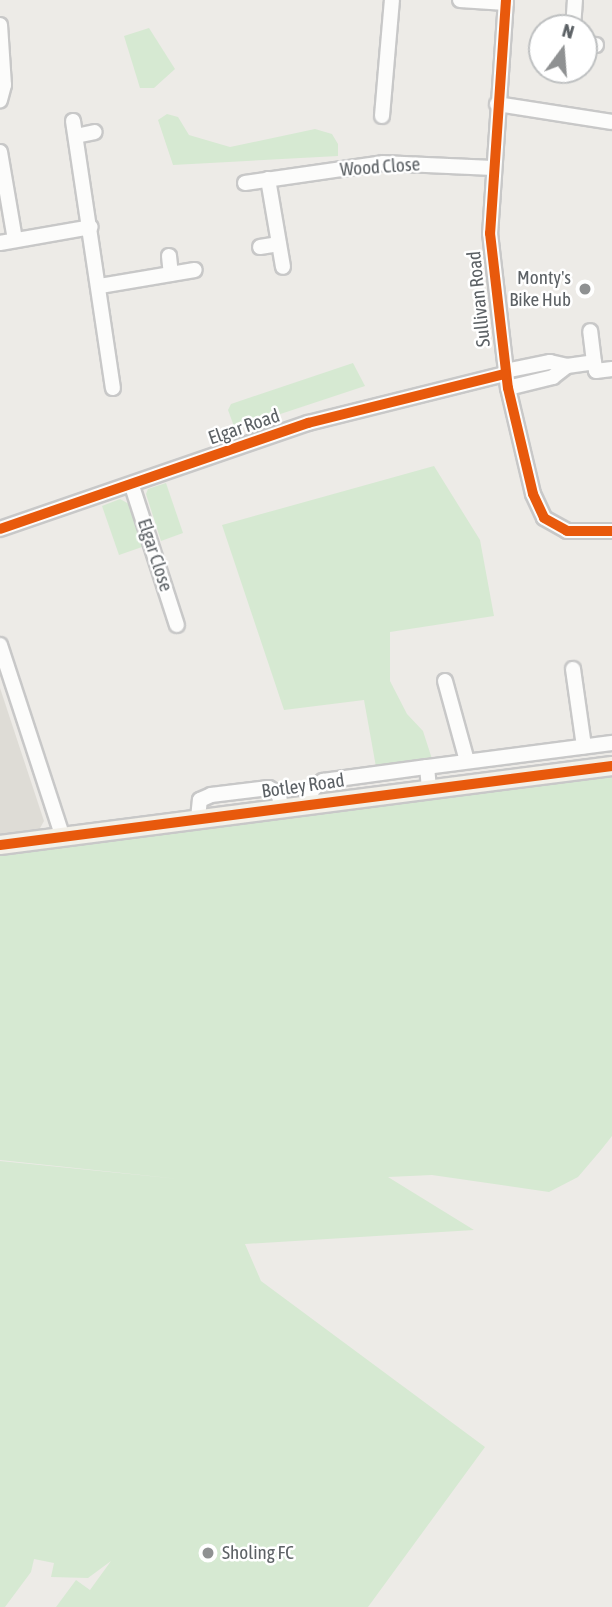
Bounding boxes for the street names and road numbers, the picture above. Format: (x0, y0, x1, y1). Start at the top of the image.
street label: Wood Close (339, 153, 421, 181)
street label: Sullivan Road (463, 250, 495, 348)
street label: Elgar Road (205, 404, 283, 450)
street label: Elgar Close (133, 516, 177, 594)
street label: Botley Road (260, 769, 346, 803)

